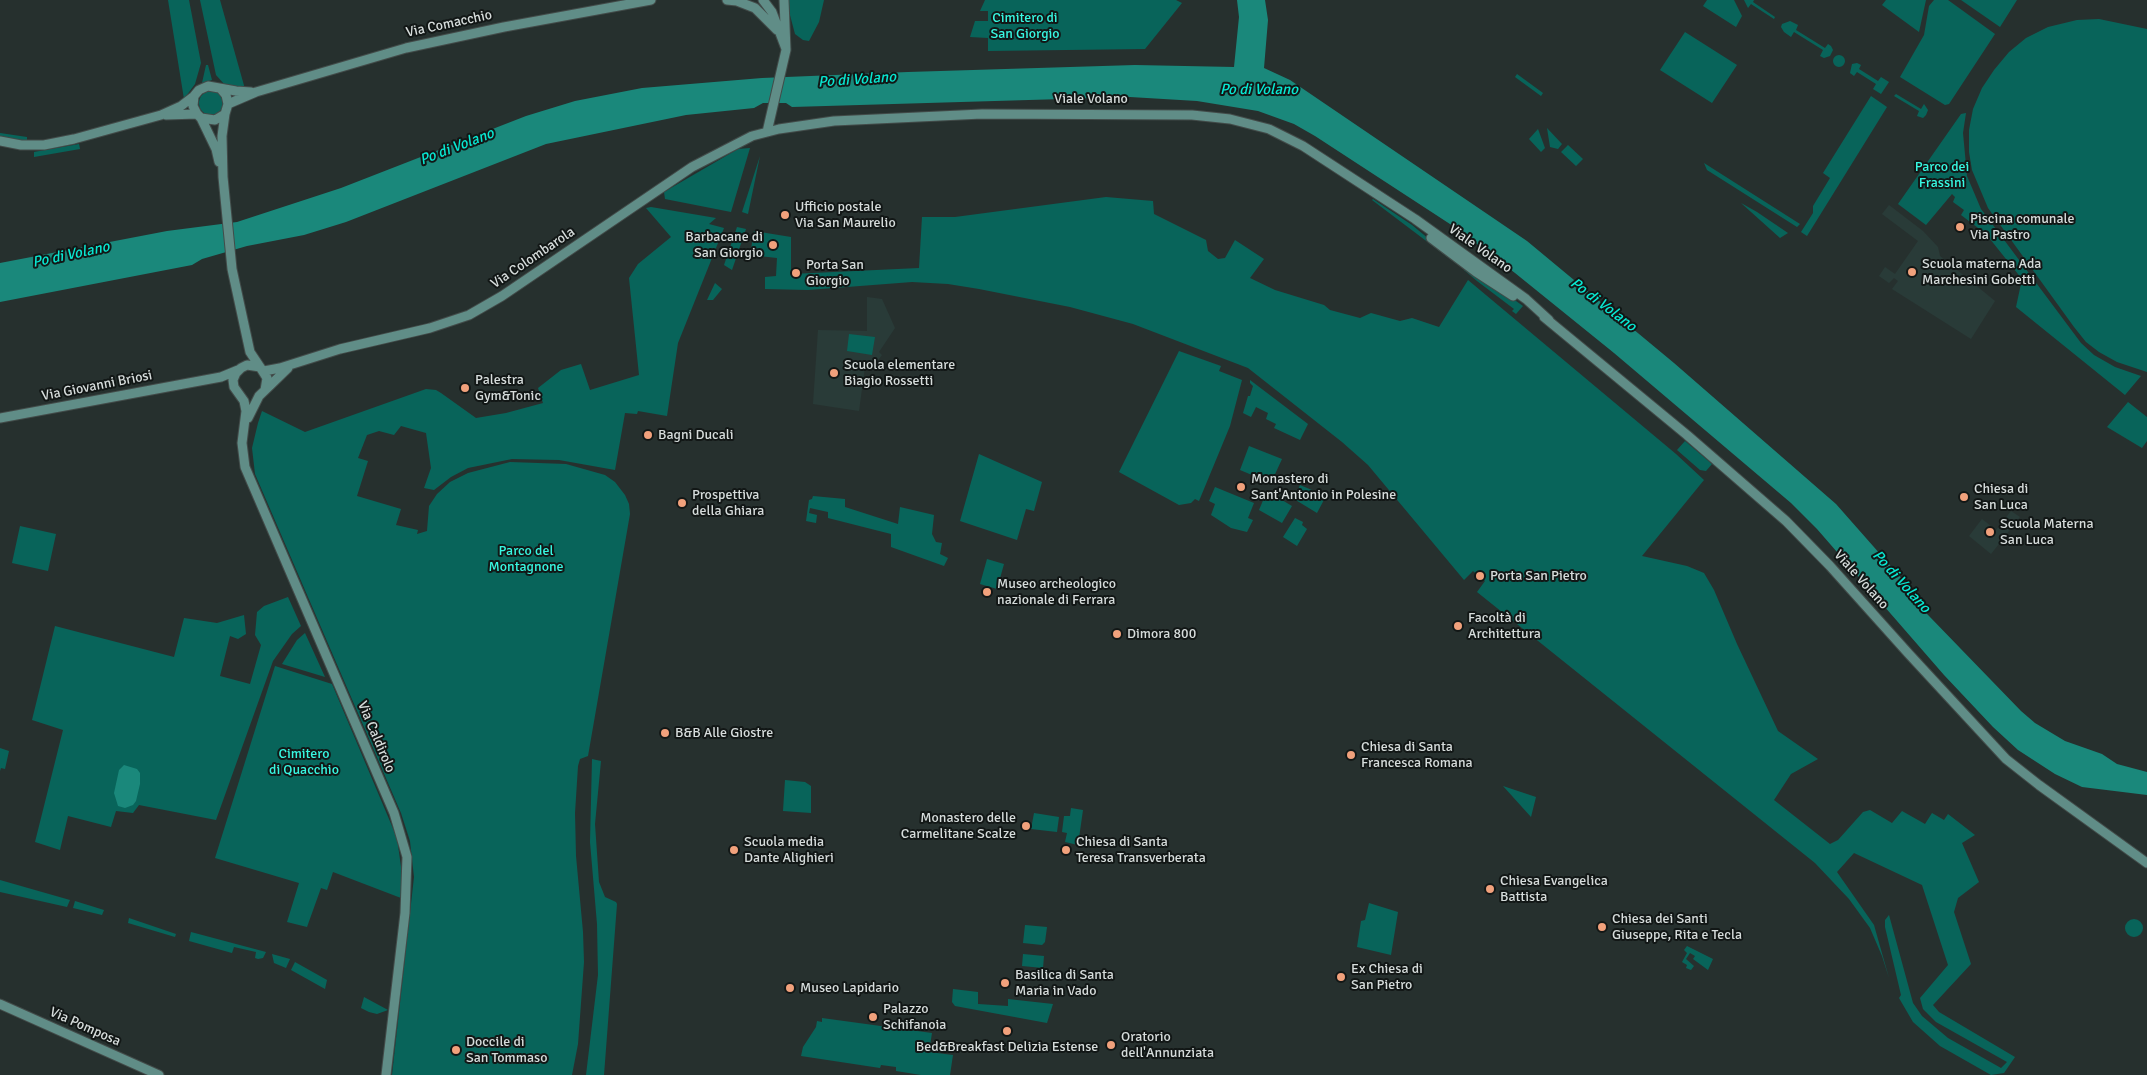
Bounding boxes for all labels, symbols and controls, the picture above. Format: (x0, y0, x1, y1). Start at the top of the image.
street label: Via Comacchio (404, 7, 494, 41)
park label: Cimitero di San Giorgio (990, 10, 1060, 42)
water label: Po di Volano (817, 68, 897, 92)
water label: Po di Volano (1220, 81, 1298, 99)
street label: Viale Volano (1054, 91, 1128, 107)
water label: Po di Volano (417, 125, 497, 169)
park label: Parco dei Frassini (1915, 159, 1969, 192)
place label: Ufficio postale Via San Maurelio (795, 199, 896, 232)
marker: Ufficio postale Via San Maurelio (779, 209, 791, 221)
place label: Piscina comunale Via Pastro (1970, 211, 2075, 243)
street label: Viale Volano (1445, 221, 1515, 277)
marker: Piscina comunale Via Pastro (1954, 221, 1966, 233)
street label: Via Colombarola (488, 224, 578, 292)
place label: Barbacane di San Giorgio (685, 229, 763, 262)
water label: Po di Volano (31, 238, 111, 272)
marker: Barbacane di San Giorgio (767, 239, 779, 251)
place label: Scuola materna Ada Marchesini Gobetti (1922, 256, 2041, 288)
place label: Porta San Giorgio (806, 257, 864, 290)
marker: Scuola materna Ada Marchesini Gobetti (1906, 266, 1918, 278)
marker: Porta San Giorgio (790, 267, 802, 279)
water label: Po di Volano (1566, 274, 1640, 336)
place label: Scuola elementare Biagio Rossetti (844, 357, 955, 390)
street label: Via Giovanni Briosi (40, 367, 154, 405)
marker: Scuola elementare Biagio Rossetti (828, 367, 840, 379)
place label: Palestra Gym&Tonic (475, 372, 541, 404)
marker: Palestra Gym&Tonic (459, 382, 471, 394)
place label: Bagni Ducali (658, 427, 734, 443)
marker: Bagni Ducali (642, 429, 654, 441)
place label: Monastero di Sant'Antonio in Polesine (1251, 471, 1396, 504)
marker: Monastero di Sant'Antonio in Polesine (1235, 481, 1247, 493)
place label: Chiesa di San Luca (1974, 481, 2028, 514)
place label: Prospettiva della Ghiara (692, 487, 764, 520)
marker: Chiesa di San Luca (1958, 491, 1970, 503)
marker: Prospettiva della Ghiara (676, 497, 688, 509)
place label: Scuola Materna San Luca (2000, 516, 2094, 548)
marker: Scuola Materna San Luca (1984, 526, 1996, 538)
park label: Parco del Montagnone (488, 543, 564, 576)
street label: Viale Volano (1830, 547, 1892, 613)
water label: Po di Volano (1868, 547, 1934, 617)
place label: Porta San Pietro (1490, 568, 1587, 584)
marker: Porta San Pietro (1474, 570, 1486, 582)
place label: Museo archeologico nazionale di Ferrara (997, 576, 1116, 608)
marker: Museo archeologico nazionale di Ferrara (981, 586, 993, 598)
place label: Facoltà di Architettura (1468, 610, 1541, 642)
marker: Facoltà di Architettura (1452, 620, 1464, 632)
place label: Dimora 800 (1127, 626, 1196, 642)
marker: Dimora 800 (1111, 628, 1123, 640)
street label: Via Caldirolo (353, 699, 399, 775)
place label: B&B Alle Giostre (675, 725, 773, 741)
marker: B&B Alle Giostre (659, 727, 671, 739)
place label: Chiesa di Santa Francesca Romana (1361, 739, 1473, 772)
park label: Cimitero di Quacchio (269, 746, 339, 779)
marker: Chiesa di Santa Francesca Romana (1345, 749, 1357, 761)
place label: Monastero delle Carmelitane Scalze (901, 810, 1016, 842)
marker: Monastero delle Carmelitane Scalze (1020, 820, 1032, 832)
place label: Scuola media Dante Alighieri (744, 834, 834, 866)
place label: Chiesa di Santa Teresa Transverberata (1076, 834, 1206, 866)
marker: Scuola media Dante Alighieri (728, 844, 740, 856)
marker: Chiesa di Santa Teresa Transverberata (1060, 844, 1072, 856)
place label: Chiesa Evangelica Battista (1500, 873, 1608, 906)
marker: Chiesa Evangelica Battista (1484, 883, 1496, 895)
place label: Chiesa dei Santi Giuseppe, Rita e Tecla (1612, 911, 1742, 944)
marker: Chiesa dei Santi Giuseppe, Rita e Tecla (1596, 921, 1608, 933)
place label: Ex Chiesa di San Pietro (1351, 961, 1423, 994)
place label: Basilica di Santa Maria in Vado (1015, 967, 1114, 1000)
marker: Ex Chiesa di San Pietro (1335, 971, 1347, 983)
marker: Basilica di Santa Maria in Vado (999, 977, 1011, 989)
place label: Museo Lapidario (800, 980, 899, 996)
marker: Museo Lapidario (784, 982, 796, 994)
place label: Palazzo Schifanoia (883, 1001, 946, 1034)
street label: Via Pomposa (47, 1004, 123, 1050)
marker: Palazzo Schifanoia (867, 1011, 879, 1023)
marker: Bed&Breakfast Delizia Estense (1001, 1025, 1013, 1037)
place label: Oratorio dell'Annunziata (1121, 1029, 1214, 1062)
place label: Doccile di San Tommaso (466, 1034, 547, 1066)
place label: Bed&Breakfast Delizia Estense (916, 1039, 1098, 1055)
marker: Oratorio dell'Annunziata (1105, 1039, 1117, 1051)
marker: Doccile di San Tommaso (450, 1044, 462, 1056)

